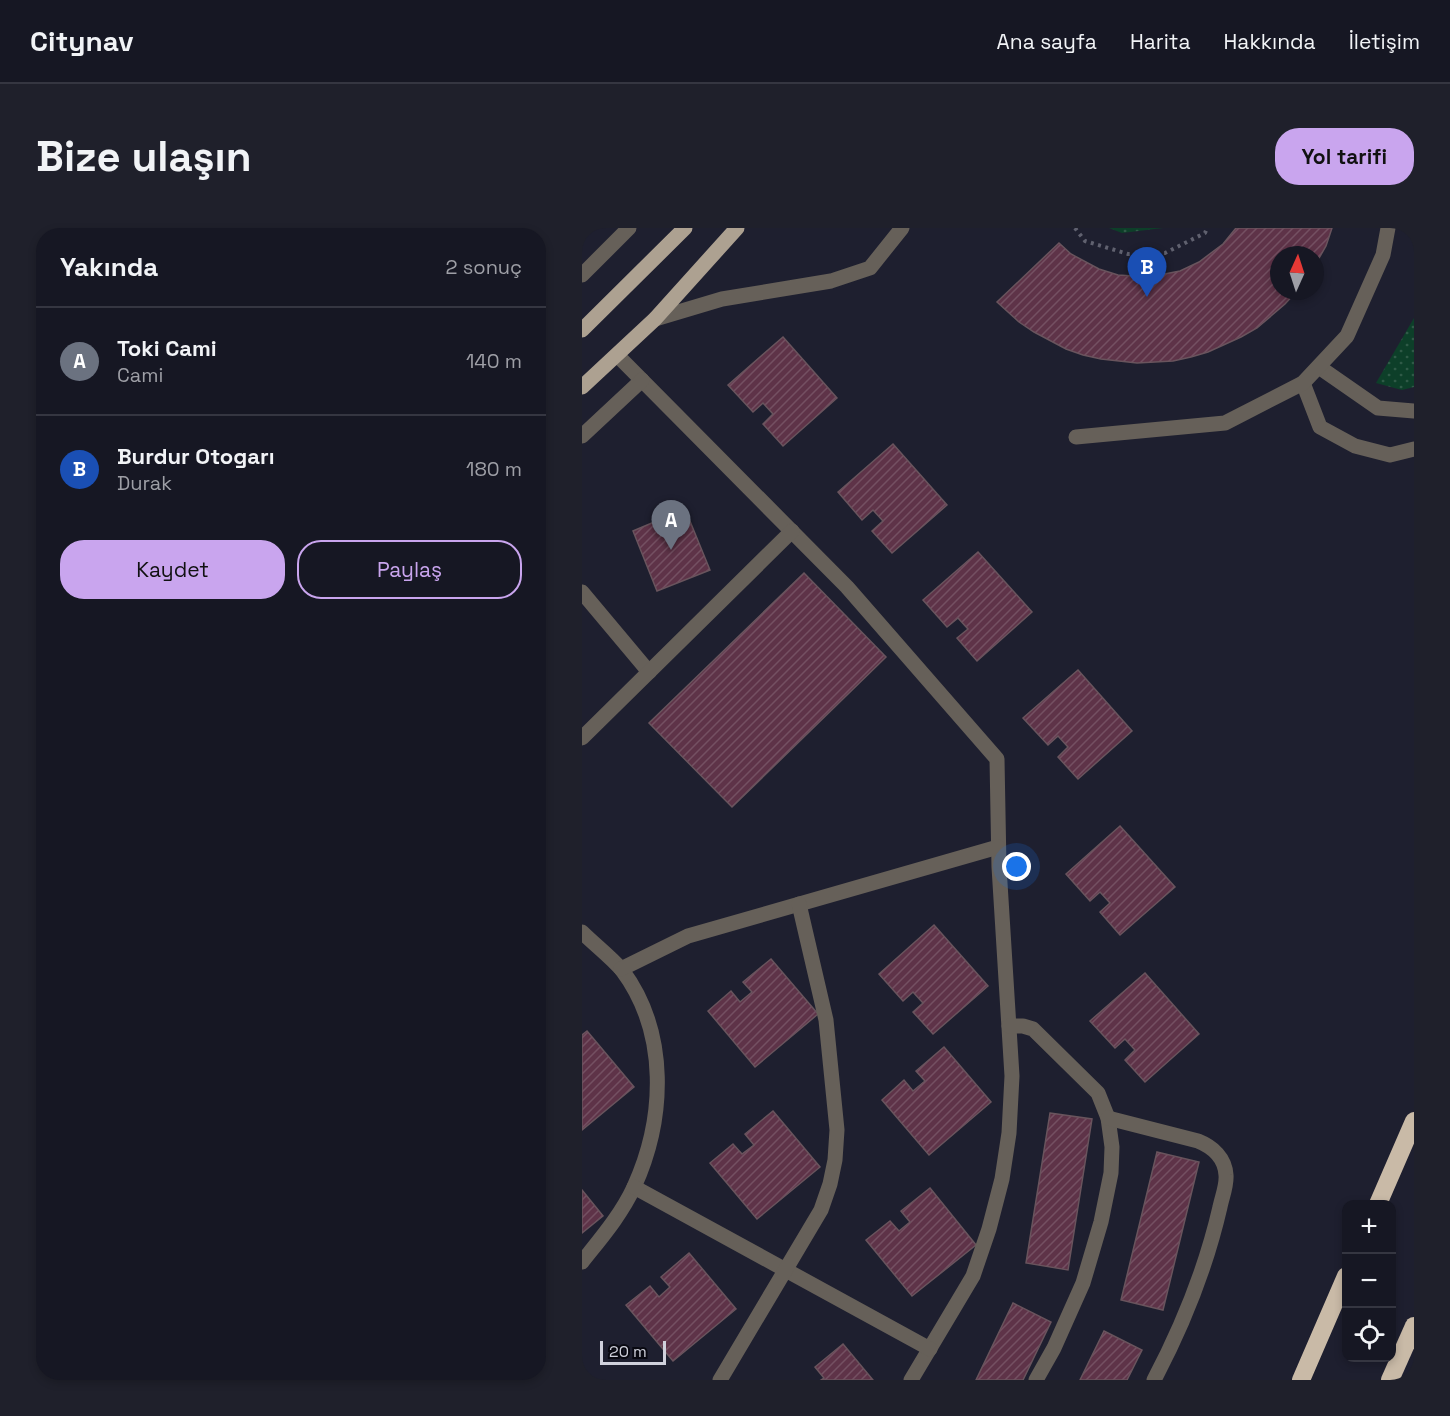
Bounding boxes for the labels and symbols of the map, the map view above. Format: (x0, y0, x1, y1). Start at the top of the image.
north arrow (1270, 246, 1324, 300)
pin: B (1128, 248, 1166, 297)
pin: A (652, 500, 691, 550)
your location (1002, 852, 1031, 881)
scale bar (600, 1338, 666, 1366)

